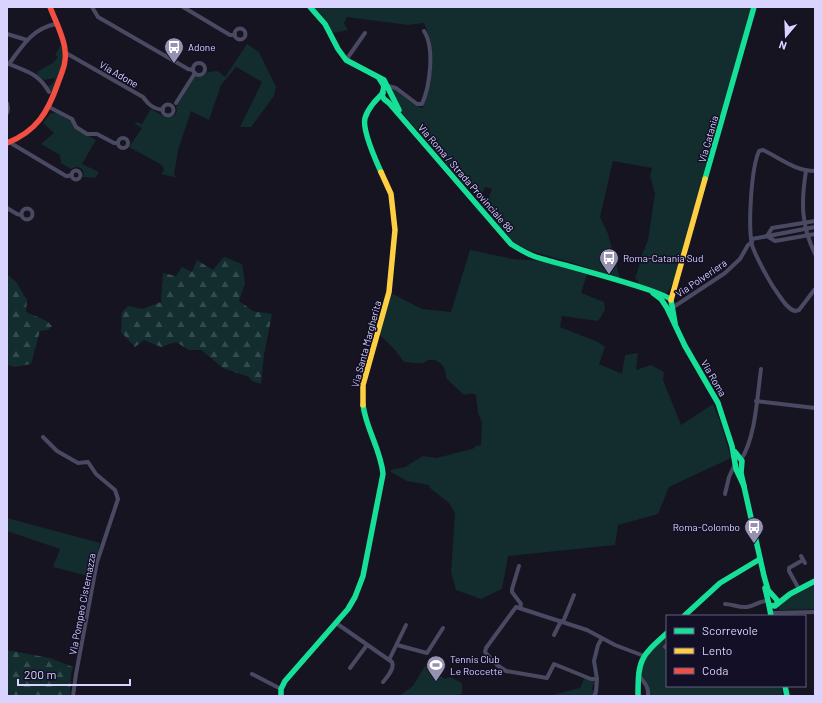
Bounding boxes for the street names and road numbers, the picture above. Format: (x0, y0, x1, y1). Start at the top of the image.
street label: Via Adone (97, 58, 141, 90)
street label: Via Catania (696, 114, 720, 164)
street label: Via Roma / Strada Provinciale 88 (416, 121, 516, 235)
street label: Via Polveriera (673, 256, 729, 300)
street label: Via Santa Margherita (349, 299, 383, 389)
street label: Via Roma (699, 357, 729, 399)
street label: Via Pompeo Cisternazza (66, 552, 98, 656)

